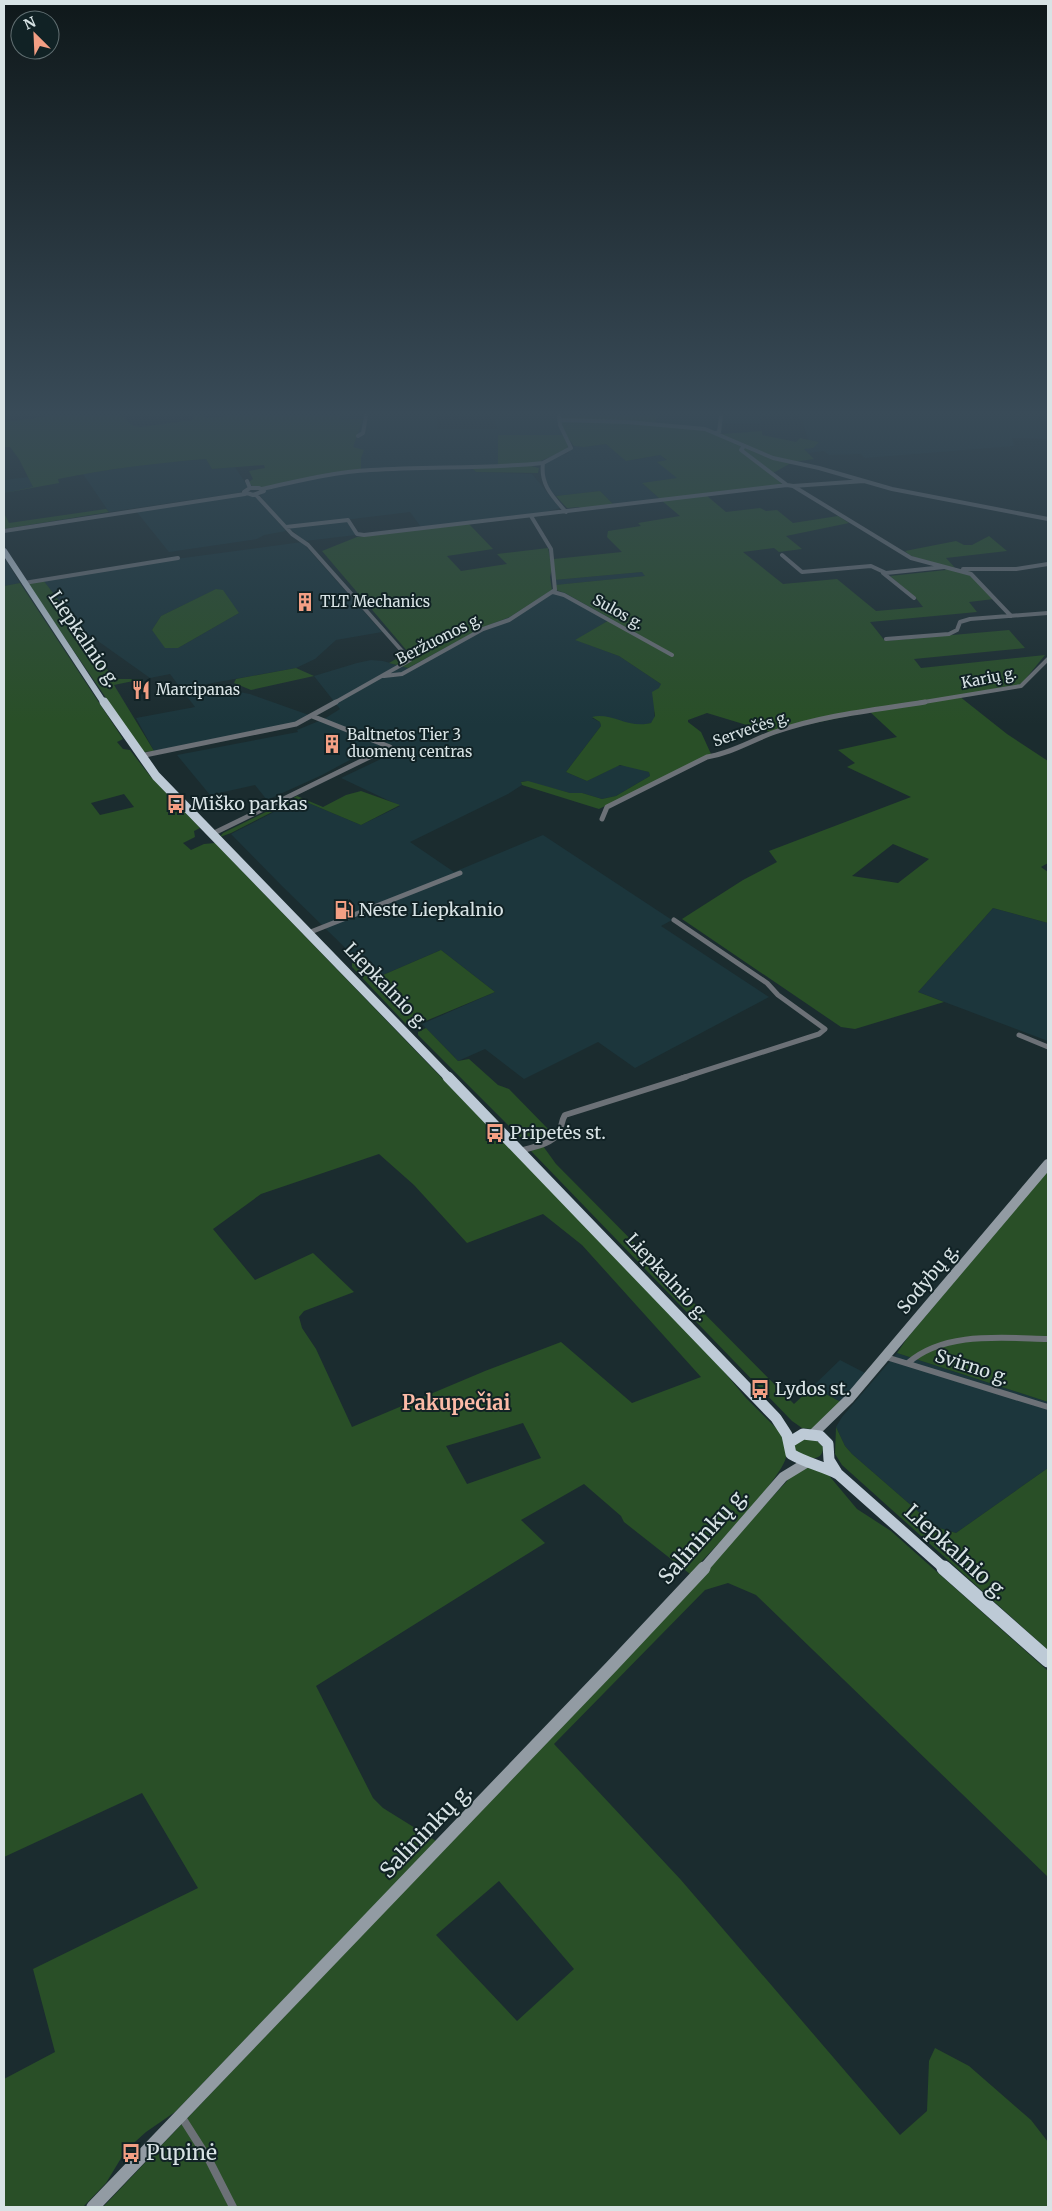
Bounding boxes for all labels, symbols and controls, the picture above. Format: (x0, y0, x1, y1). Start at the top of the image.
north arrow (10, 10, 60, 60)
text: N (21, 13, 38, 34)
street label: Liepkalnio g. (44, 586, 125, 691)
street label: Sulos g. (590, 590, 647, 633)
building icon: TLT Mechanics (294, 591, 316, 613)
place label: TLT Mechanics (320, 592, 430, 611)
street label: Beržuonos g. (393, 609, 485, 668)
street label: Karių g. (960, 663, 1018, 692)
restaurant icon: Marcipanas (130, 679, 152, 701)
place label: Marcipanas (156, 680, 240, 699)
street label: Servečės g. (710, 707, 791, 750)
place label: Baltnetos Tier 3 duomenų centras (347, 725, 472, 761)
building icon: Baltnetos Tier 3 duomenų centras (321, 733, 343, 755)
place label: Miško parkas (191, 792, 308, 815)
bus stop icon: Miško parkas (165, 793, 187, 815)
place label: Neste Liepkalnio (359, 898, 503, 921)
fuel station icon: Neste Liepkalnio (333, 899, 355, 921)
street label: Liepkalnio g. (339, 938, 433, 1034)
place label: Pripetės st. (510, 1121, 606, 1144)
bus stop icon: Pripetės st. (484, 1122, 506, 1144)
street label: Liepkalnio g. (621, 1228, 714, 1325)
street label: Sodybų g. (892, 1239, 964, 1318)
street label: Svirno g. (932, 1344, 1012, 1389)
place label: Lydos st. (775, 1377, 850, 1400)
bus stop icon: Lydos st. (749, 1378, 771, 1400)
district label: Pakupečiai (402, 1390, 510, 1415)
street label: Salininkų g. (652, 1482, 753, 1590)
street label: Liepkalnio g. (899, 1498, 1014, 1605)
street label: Salininkų g. (374, 1778, 477, 1884)
place label: Pupinė (146, 2139, 217, 2166)
bus stop icon: Pupinė (120, 2142, 142, 2164)

